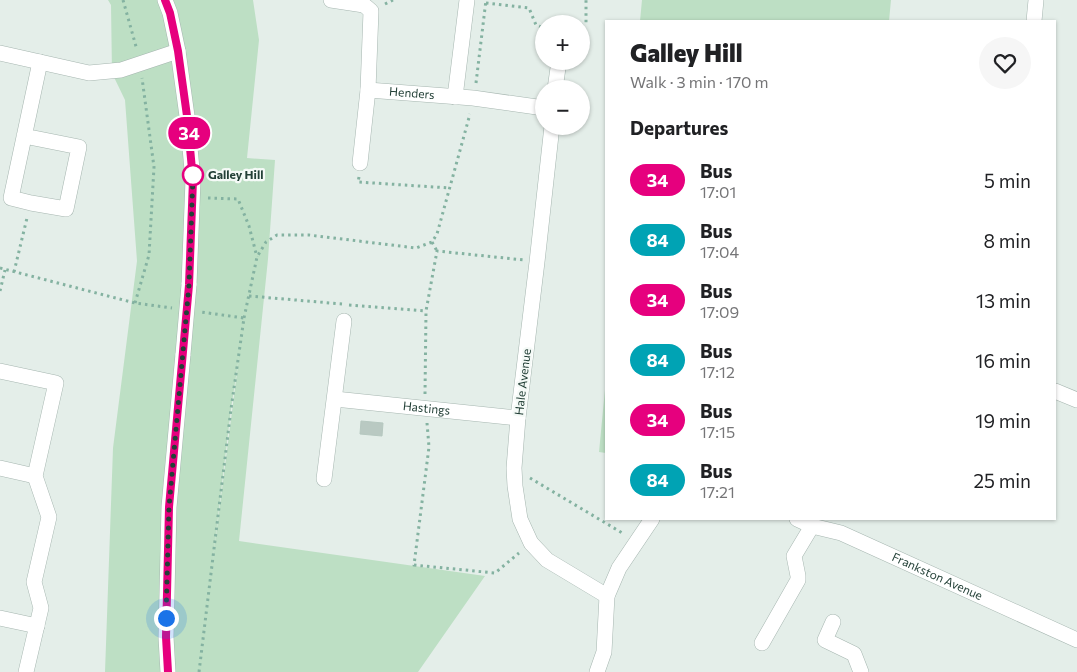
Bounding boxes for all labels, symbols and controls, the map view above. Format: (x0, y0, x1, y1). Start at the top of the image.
map controls (535, 15, 590, 135)
button: + (535, 15, 590, 70)
button: heart (979, 37, 1031, 89)
text: Galley Hill (630, 38, 743, 67)
text: Walk · 3 min · 170 m (630, 72, 769, 91)
button: − (535, 80, 590, 135)
street label: Henders (389, 84, 435, 101)
text: Departures (630, 116, 728, 139)
line badge: 34 (166, 117, 212, 149)
text: 34 (178, 122, 200, 144)
text: Bus (700, 159, 732, 182)
marker: Galley Hill (182, 164, 204, 186)
place label: Galley Hill (208, 167, 264, 181)
text: 34 (647, 169, 668, 191)
text: 5 min (984, 169, 1031, 192)
text: 17:01 (700, 182, 736, 201)
text: Bus (700, 219, 732, 242)
text: 84 (646, 229, 669, 251)
text: 8 min (983, 229, 1031, 252)
text: 17:04 (700, 242, 739, 261)
text: Bus (700, 279, 732, 302)
text: 34 (647, 289, 668, 311)
text: 13 min (976, 289, 1031, 312)
text: 17:09 (700, 302, 739, 321)
text: Bus (700, 339, 732, 362)
street label: Hale Avenue (511, 348, 533, 416)
text: 84 (646, 349, 669, 371)
text: 16 min (975, 349, 1031, 372)
text: 17:12 (700, 362, 735, 381)
street label: Hastings (402, 398, 451, 417)
text: Bus (700, 399, 732, 422)
text: 34 (647, 409, 668, 431)
text: 19 min (975, 409, 1031, 432)
text: 17:15 (700, 422, 735, 441)
text: Bus (700, 459, 732, 482)
text: 84 (646, 469, 669, 491)
text: 25 min (974, 469, 1031, 492)
text: 17:21 (700, 482, 735, 501)
street label: Frankston Avenue (890, 549, 985, 602)
your location (154, 606, 179, 631)

